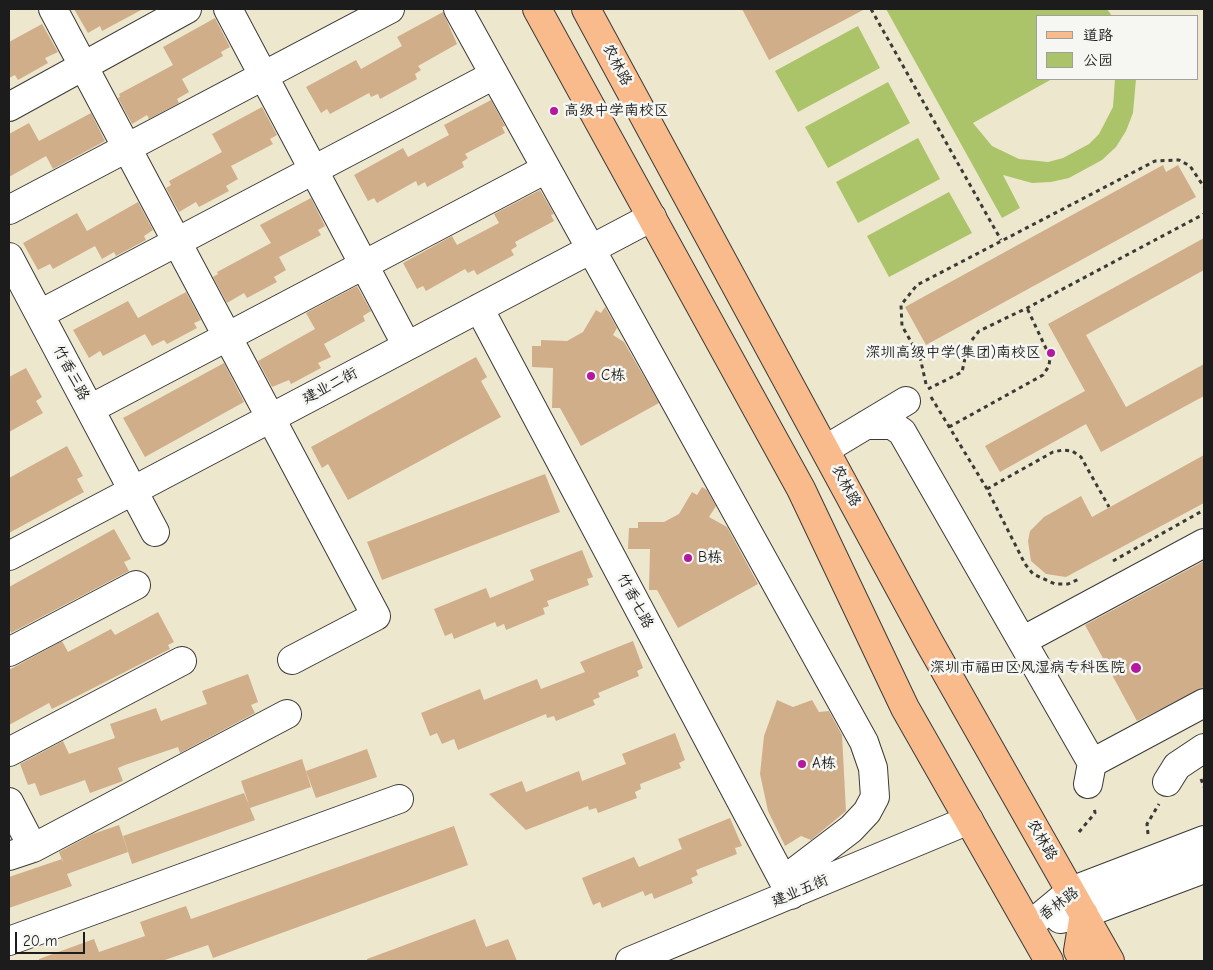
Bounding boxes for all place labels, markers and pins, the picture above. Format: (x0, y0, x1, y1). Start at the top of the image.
place label: 高级中学南校区 (564, 102, 669, 120)
marker: 高级中学南校区 (548, 105, 560, 117)
place label: 深圳高级中学(集团)南校区 (866, 344, 1041, 362)
marker: 深圳高级中学(集团)南校区 (1045, 347, 1057, 359)
place label: C栋 (601, 367, 625, 385)
marker: C栋 (585, 370, 597, 382)
place label: B栋 (698, 549, 722, 567)
marker: B栋 (682, 552, 694, 564)
place label: 深圳市福田区风湿病专科医院 (930, 659, 1125, 677)
marker: 深圳市福田区风湿病专科医院 (1129, 661, 1143, 675)
place label: A栋 (812, 755, 836, 773)
marker: A栋 (796, 758, 808, 770)

